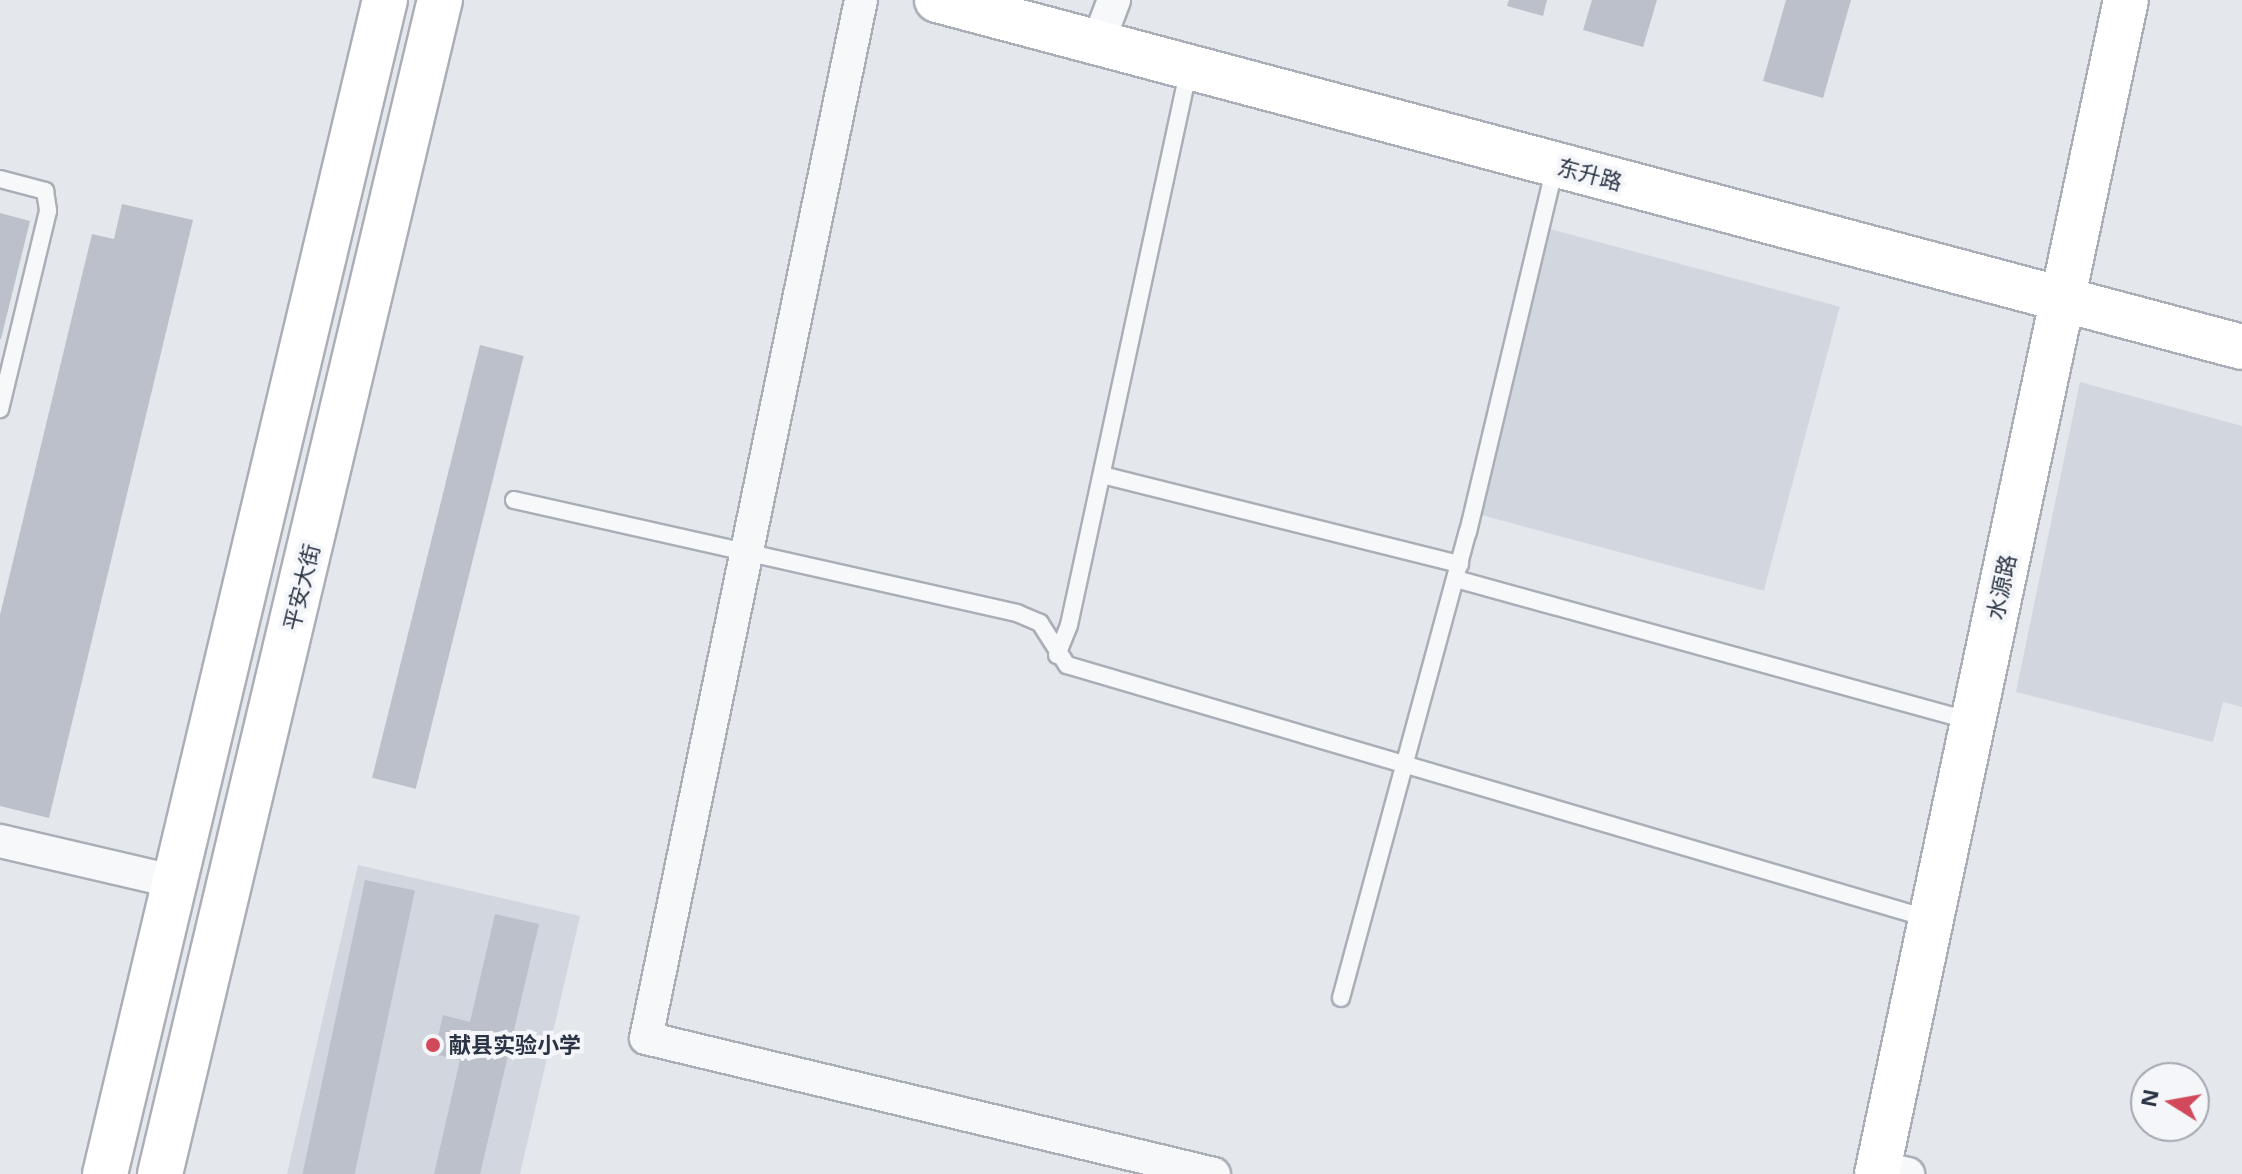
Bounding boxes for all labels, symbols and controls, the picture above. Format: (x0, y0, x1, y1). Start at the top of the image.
street label: 东升路 (1555, 153, 1625, 195)
street label: 平安大街 (278, 541, 324, 633)
street label: 水源路 (1981, 552, 2021, 622)
place label: 献县实验小学 (449, 1032, 581, 1058)
marker: 献县实验小学 (424, 1036, 442, 1054)
north arrow (2130, 1062, 2210, 1142)
text: N (2132, 1086, 2165, 1109)

